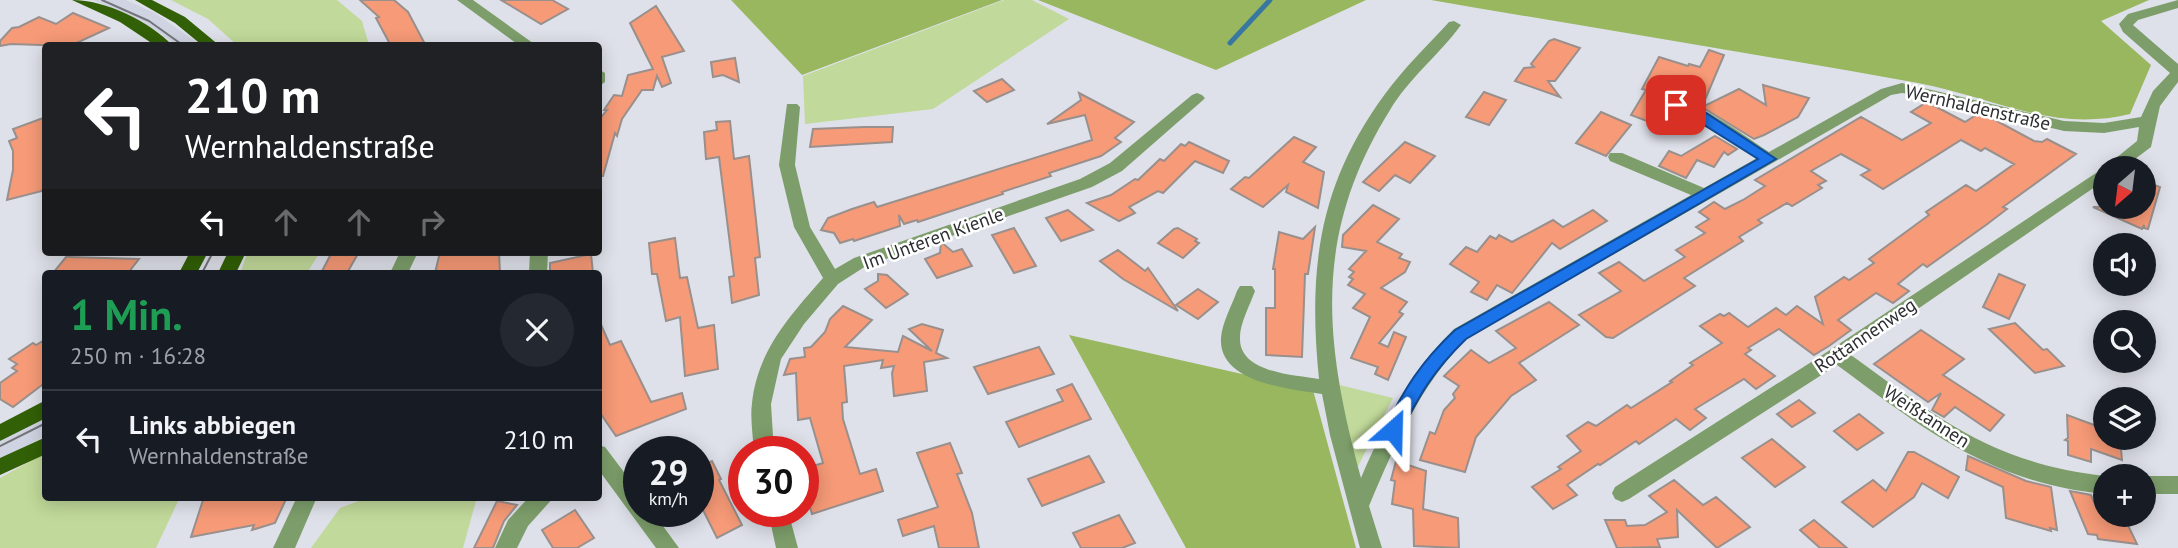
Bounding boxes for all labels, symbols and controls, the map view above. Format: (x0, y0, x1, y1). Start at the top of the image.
text: 210 m (185, 63, 320, 127)
icon: left (70, 70, 161, 161)
pin (1646, 75, 1706, 135)
street label: Wernhaldenstraße (1903, 79, 2053, 135)
icon: arrive (1657, 86, 1695, 124)
text: Wernhaldenstraße (185, 125, 435, 167)
north arrow (2093, 156, 2156, 219)
map controls (2093, 156, 2156, 527)
street label: Im Unteren Kienle (859, 201, 1007, 275)
icon: left (194, 203, 232, 241)
icon: ahead (267, 203, 305, 241)
icon: ahead (340, 203, 378, 241)
icon: right (413, 203, 451, 241)
button: sound (2093, 233, 2156, 296)
text: 1 Min. (70, 287, 183, 342)
street label: Rottannenweg (1810, 292, 1920, 378)
button: close (500, 293, 574, 367)
button: search (2093, 310, 2156, 373)
text: 250 m · 16:28 (70, 341, 206, 370)
street label: Weißtannen (1880, 379, 1974, 453)
button: layers (2093, 387, 2156, 450)
position arrow (1356, 393, 1430, 467)
text: Links abbiegen (129, 408, 296, 441)
icon: left (70, 420, 108, 458)
text: 210 m (503, 423, 574, 456)
speed limit sign: 30 (728, 436, 819, 527)
text: Wernhaldenstraße (129, 441, 309, 470)
text: 29 (649, 449, 688, 495)
button: + (2093, 464, 2156, 527)
text: km/h (649, 487, 688, 510)

